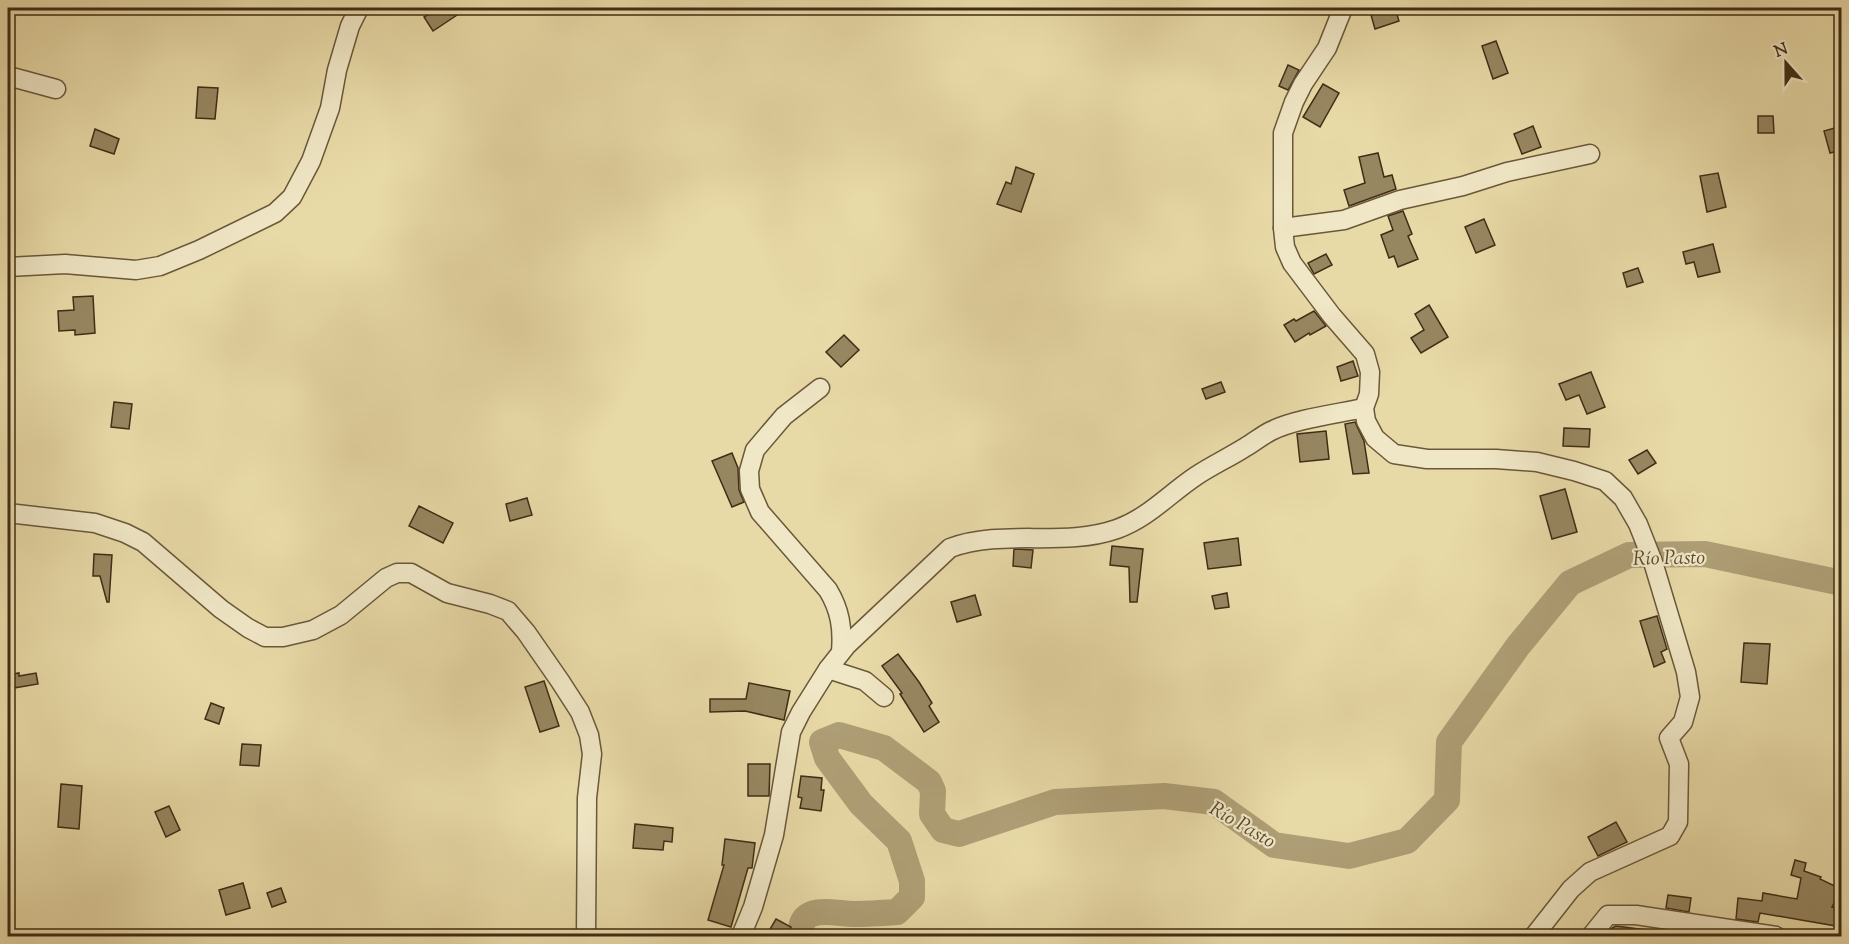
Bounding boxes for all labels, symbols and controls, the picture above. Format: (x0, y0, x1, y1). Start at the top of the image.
north arrow (1756, 33, 1816, 93)
text: N (1771, 38, 1792, 64)
water label: Río Pasto (1633, 544, 1705, 575)
water label: Río Pasto (1203, 796, 1280, 857)

